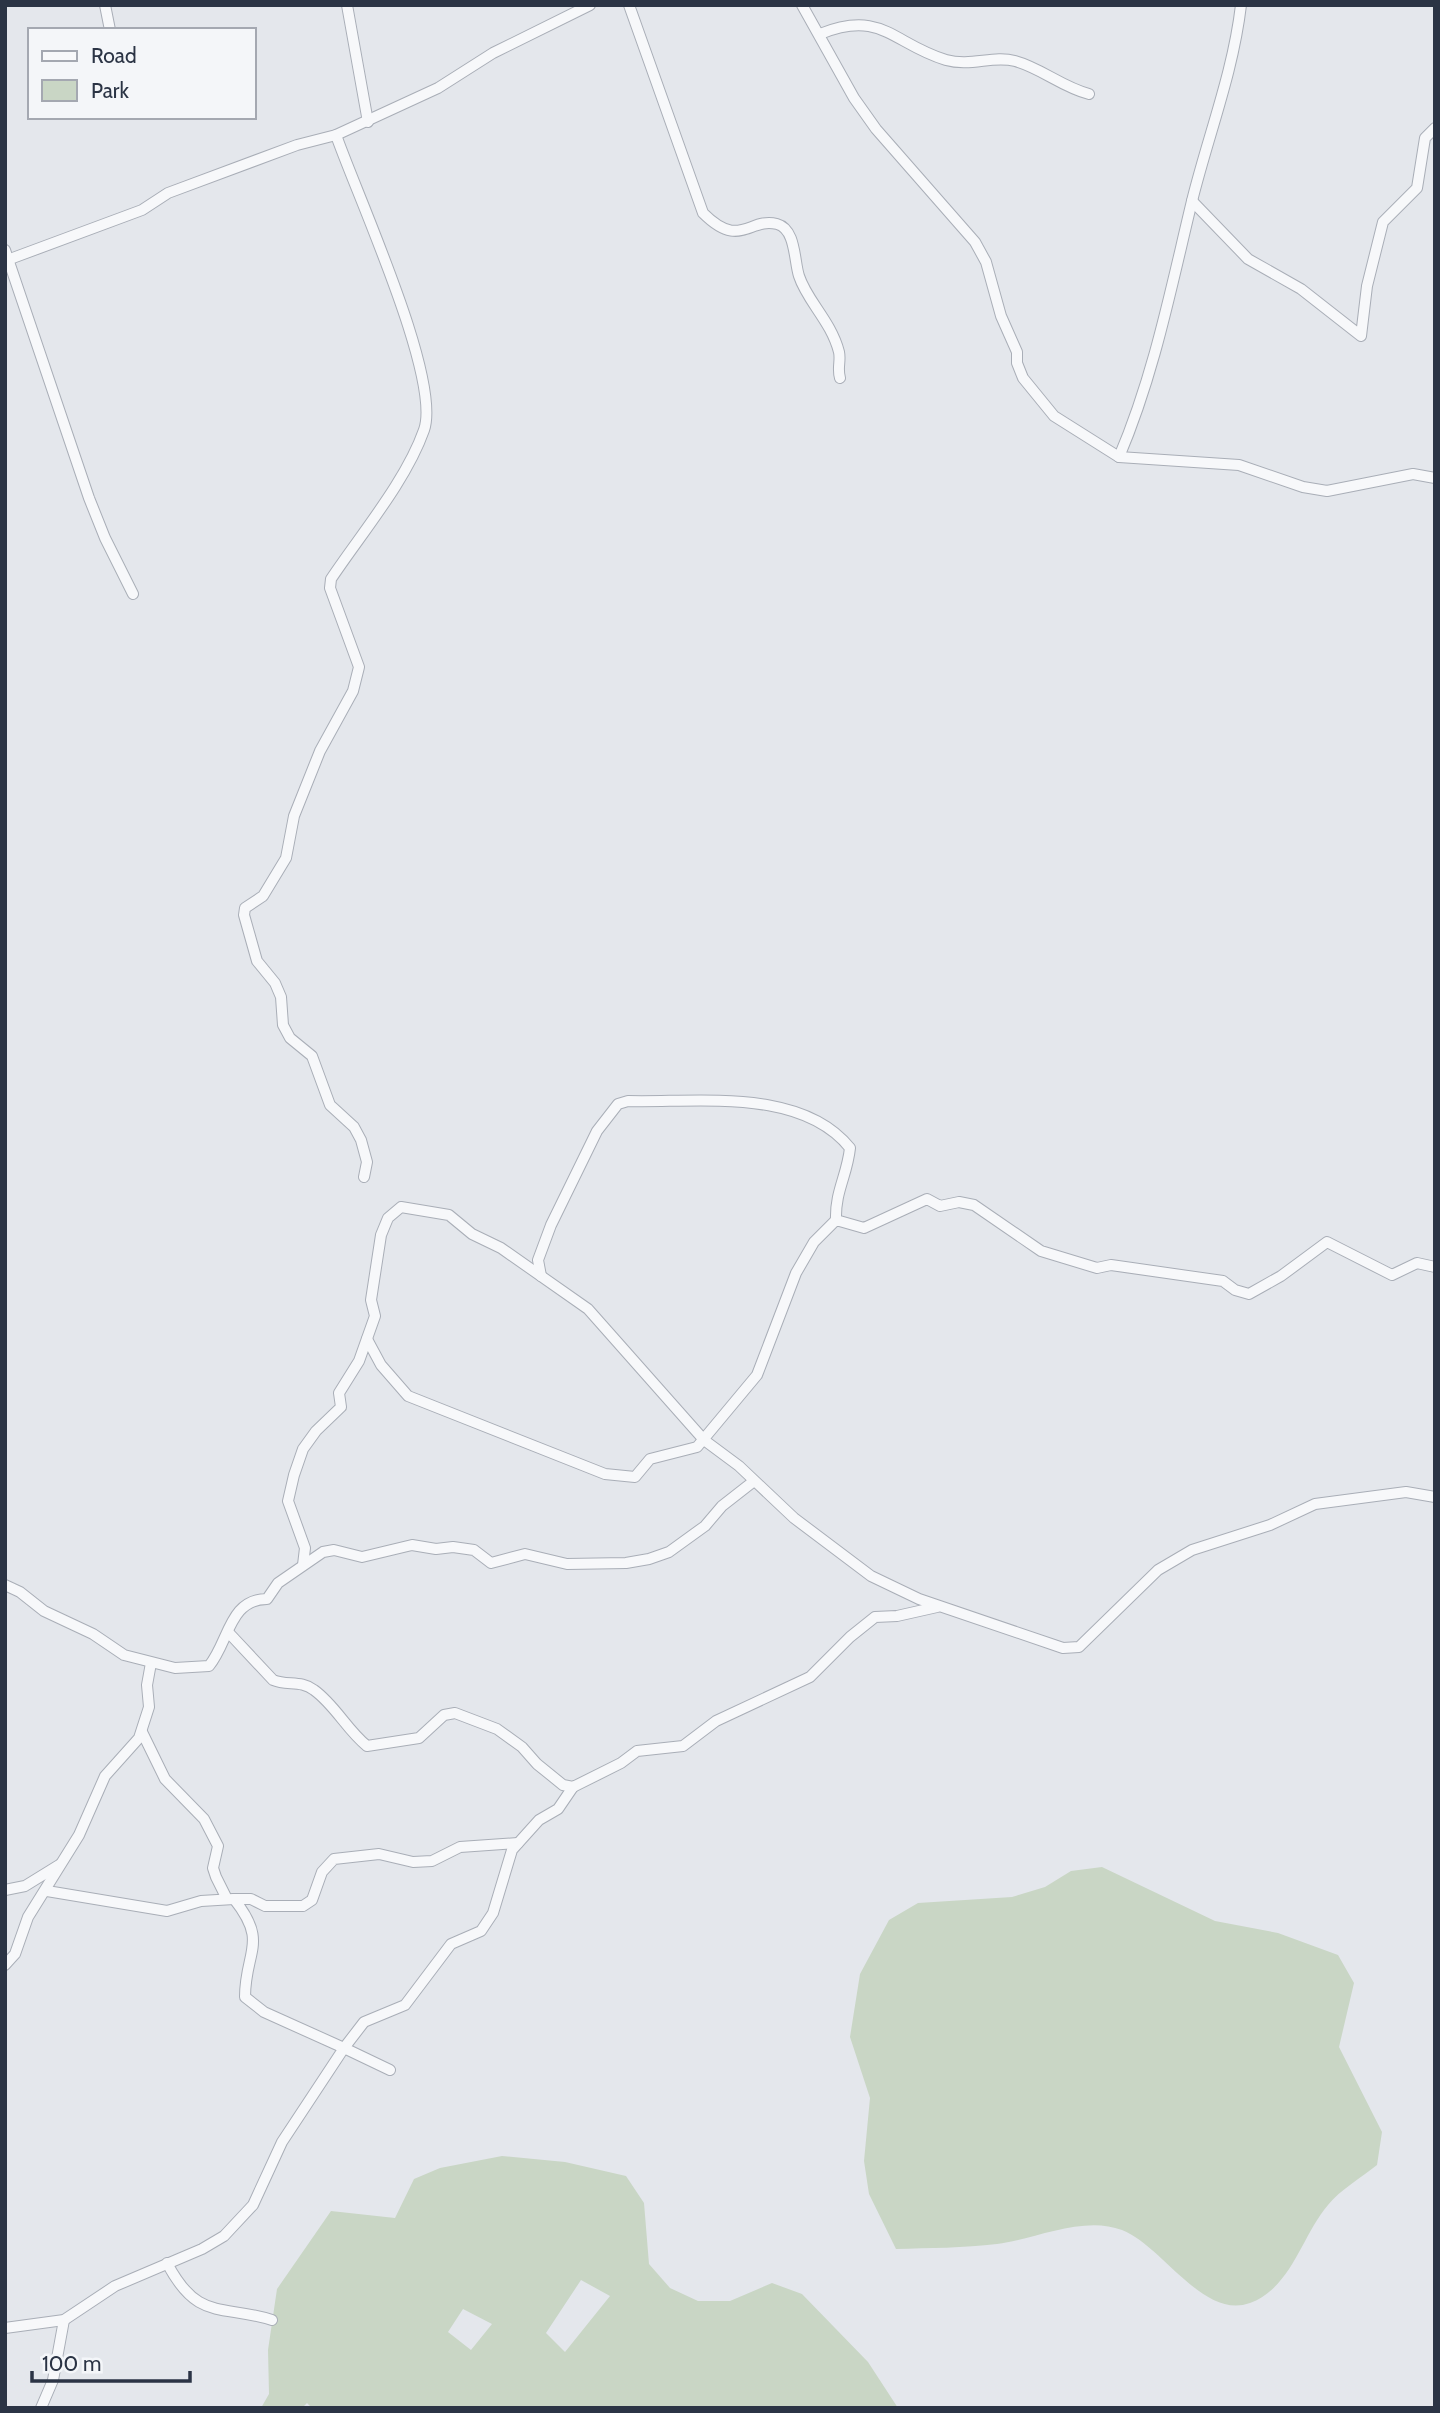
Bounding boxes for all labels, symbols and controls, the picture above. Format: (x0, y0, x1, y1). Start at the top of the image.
legend (28, 28, 256, 119)
text: Road (91, 43, 137, 68)
text: Park (91, 78, 129, 103)
scale bar (32, 2340, 189, 2384)
text: 100 m (42, 2351, 101, 2376)

